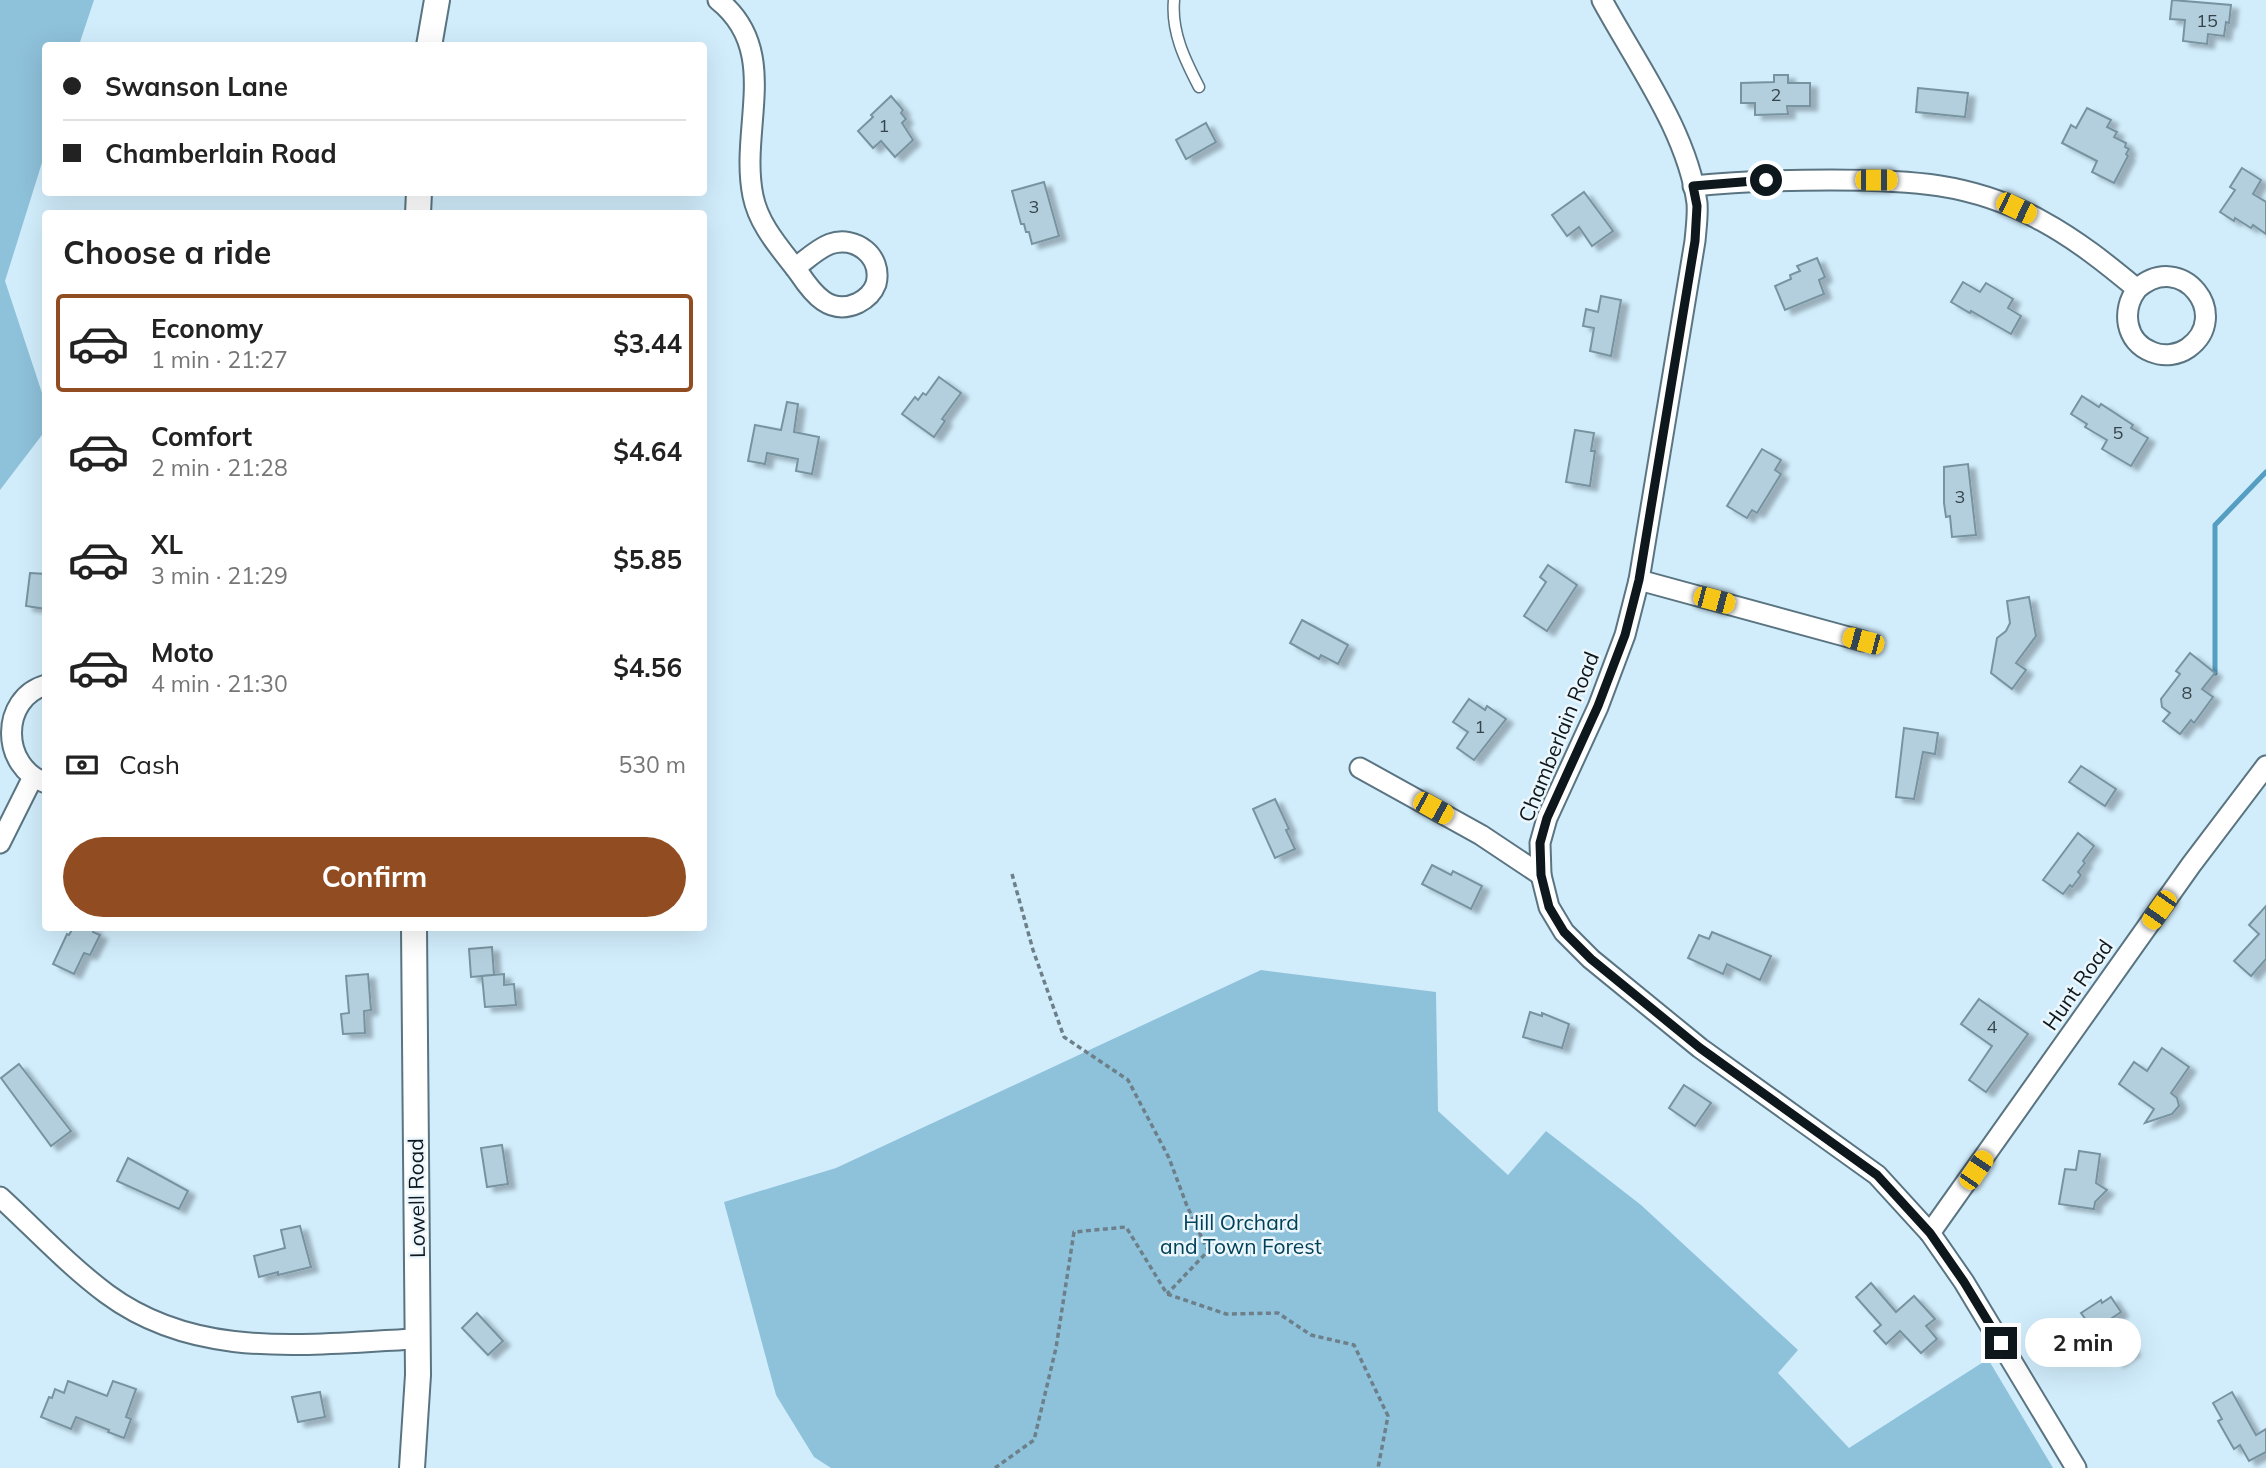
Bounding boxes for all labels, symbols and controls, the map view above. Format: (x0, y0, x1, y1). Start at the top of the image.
house number: 15 (2196, 9, 2218, 32)
text: Swanson Lane (105, 70, 288, 103)
house number: 2 (1771, 83, 1781, 106)
house number: 1 (879, 114, 889, 137)
text: Chamberlain Road (105, 137, 337, 170)
route start (1750, 164, 1782, 196)
car (1856, 170, 1898, 191)
car (1993, 189, 2040, 227)
house number: 3 (1029, 195, 1039, 218)
text: Choose a ride (63, 232, 271, 272)
icon: car (67, 312, 130, 375)
text: Economy (151, 312, 263, 345)
text: $3.44 (613, 327, 682, 360)
text: 1 min · 21:27 (151, 345, 288, 374)
icon: car (67, 420, 130, 483)
text: Comfort (151, 420, 252, 453)
house number: 5 (2113, 421, 2124, 444)
text: $4.64 (613, 435, 682, 468)
text: 2 min · 21:28 (151, 453, 288, 482)
house number: 3 (1955, 485, 1965, 508)
icon: car (67, 528, 130, 591)
text: XL (151, 528, 183, 561)
text: $5.85 (613, 543, 682, 576)
text: 3 min · 21:29 (151, 561, 288, 590)
car (1691, 584, 1738, 616)
car (1840, 625, 1887, 657)
icon: car (67, 636, 130, 699)
text: Moto (151, 636, 214, 669)
street label: Chamberlain Road (1512, 648, 1604, 826)
text: $4.56 (613, 651, 682, 684)
text: 4 min · 21:30 (151, 669, 288, 698)
house number: 8 (2182, 681, 2192, 704)
house number: 1 (1475, 715, 1485, 738)
icon: cash (63, 746, 101, 784)
text: Cash (119, 748, 180, 781)
text: 530 m (618, 750, 686, 779)
car (1410, 789, 1457, 827)
button: Confirm (63, 837, 686, 917)
car (2139, 887, 2180, 933)
street label: Hunt Road (2036, 934, 2118, 1035)
house number: 4 (1987, 1015, 1998, 1038)
street label: Lowell Road (402, 1138, 430, 1258)
car (1956, 1147, 1997, 1193)
park label: Hill Orchard and Town Forest (1160, 1209, 1322, 1259)
callout: 2 min (2025, 1318, 2141, 1368)
route end (1985, 1327, 2017, 1359)
text: 2 min (2053, 1328, 2113, 1357)

